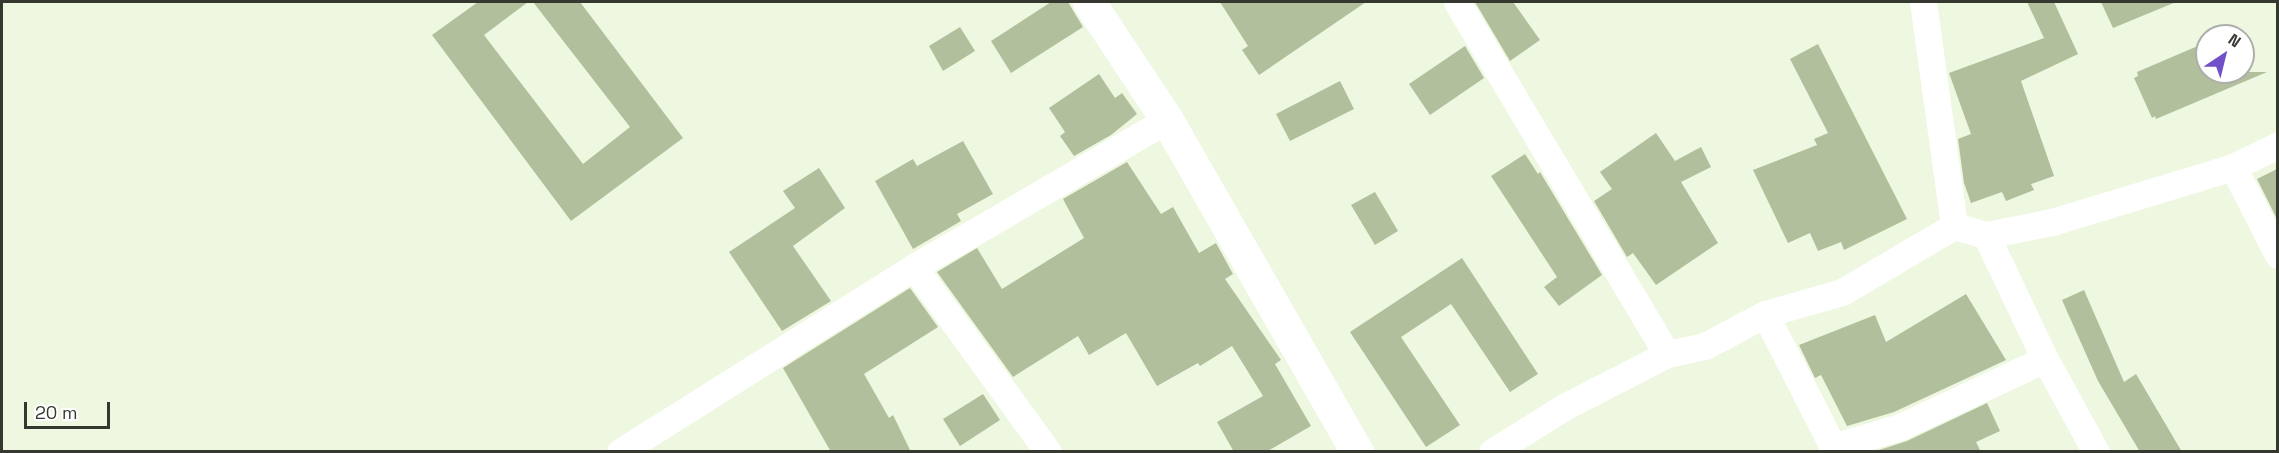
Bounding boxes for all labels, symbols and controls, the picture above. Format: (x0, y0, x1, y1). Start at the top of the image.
north arrow (2195, 24, 2255, 84)
text: N (2224, 29, 2245, 52)
scale bar (27, 390, 112, 428)
text: 20 m (35, 401, 78, 424)

